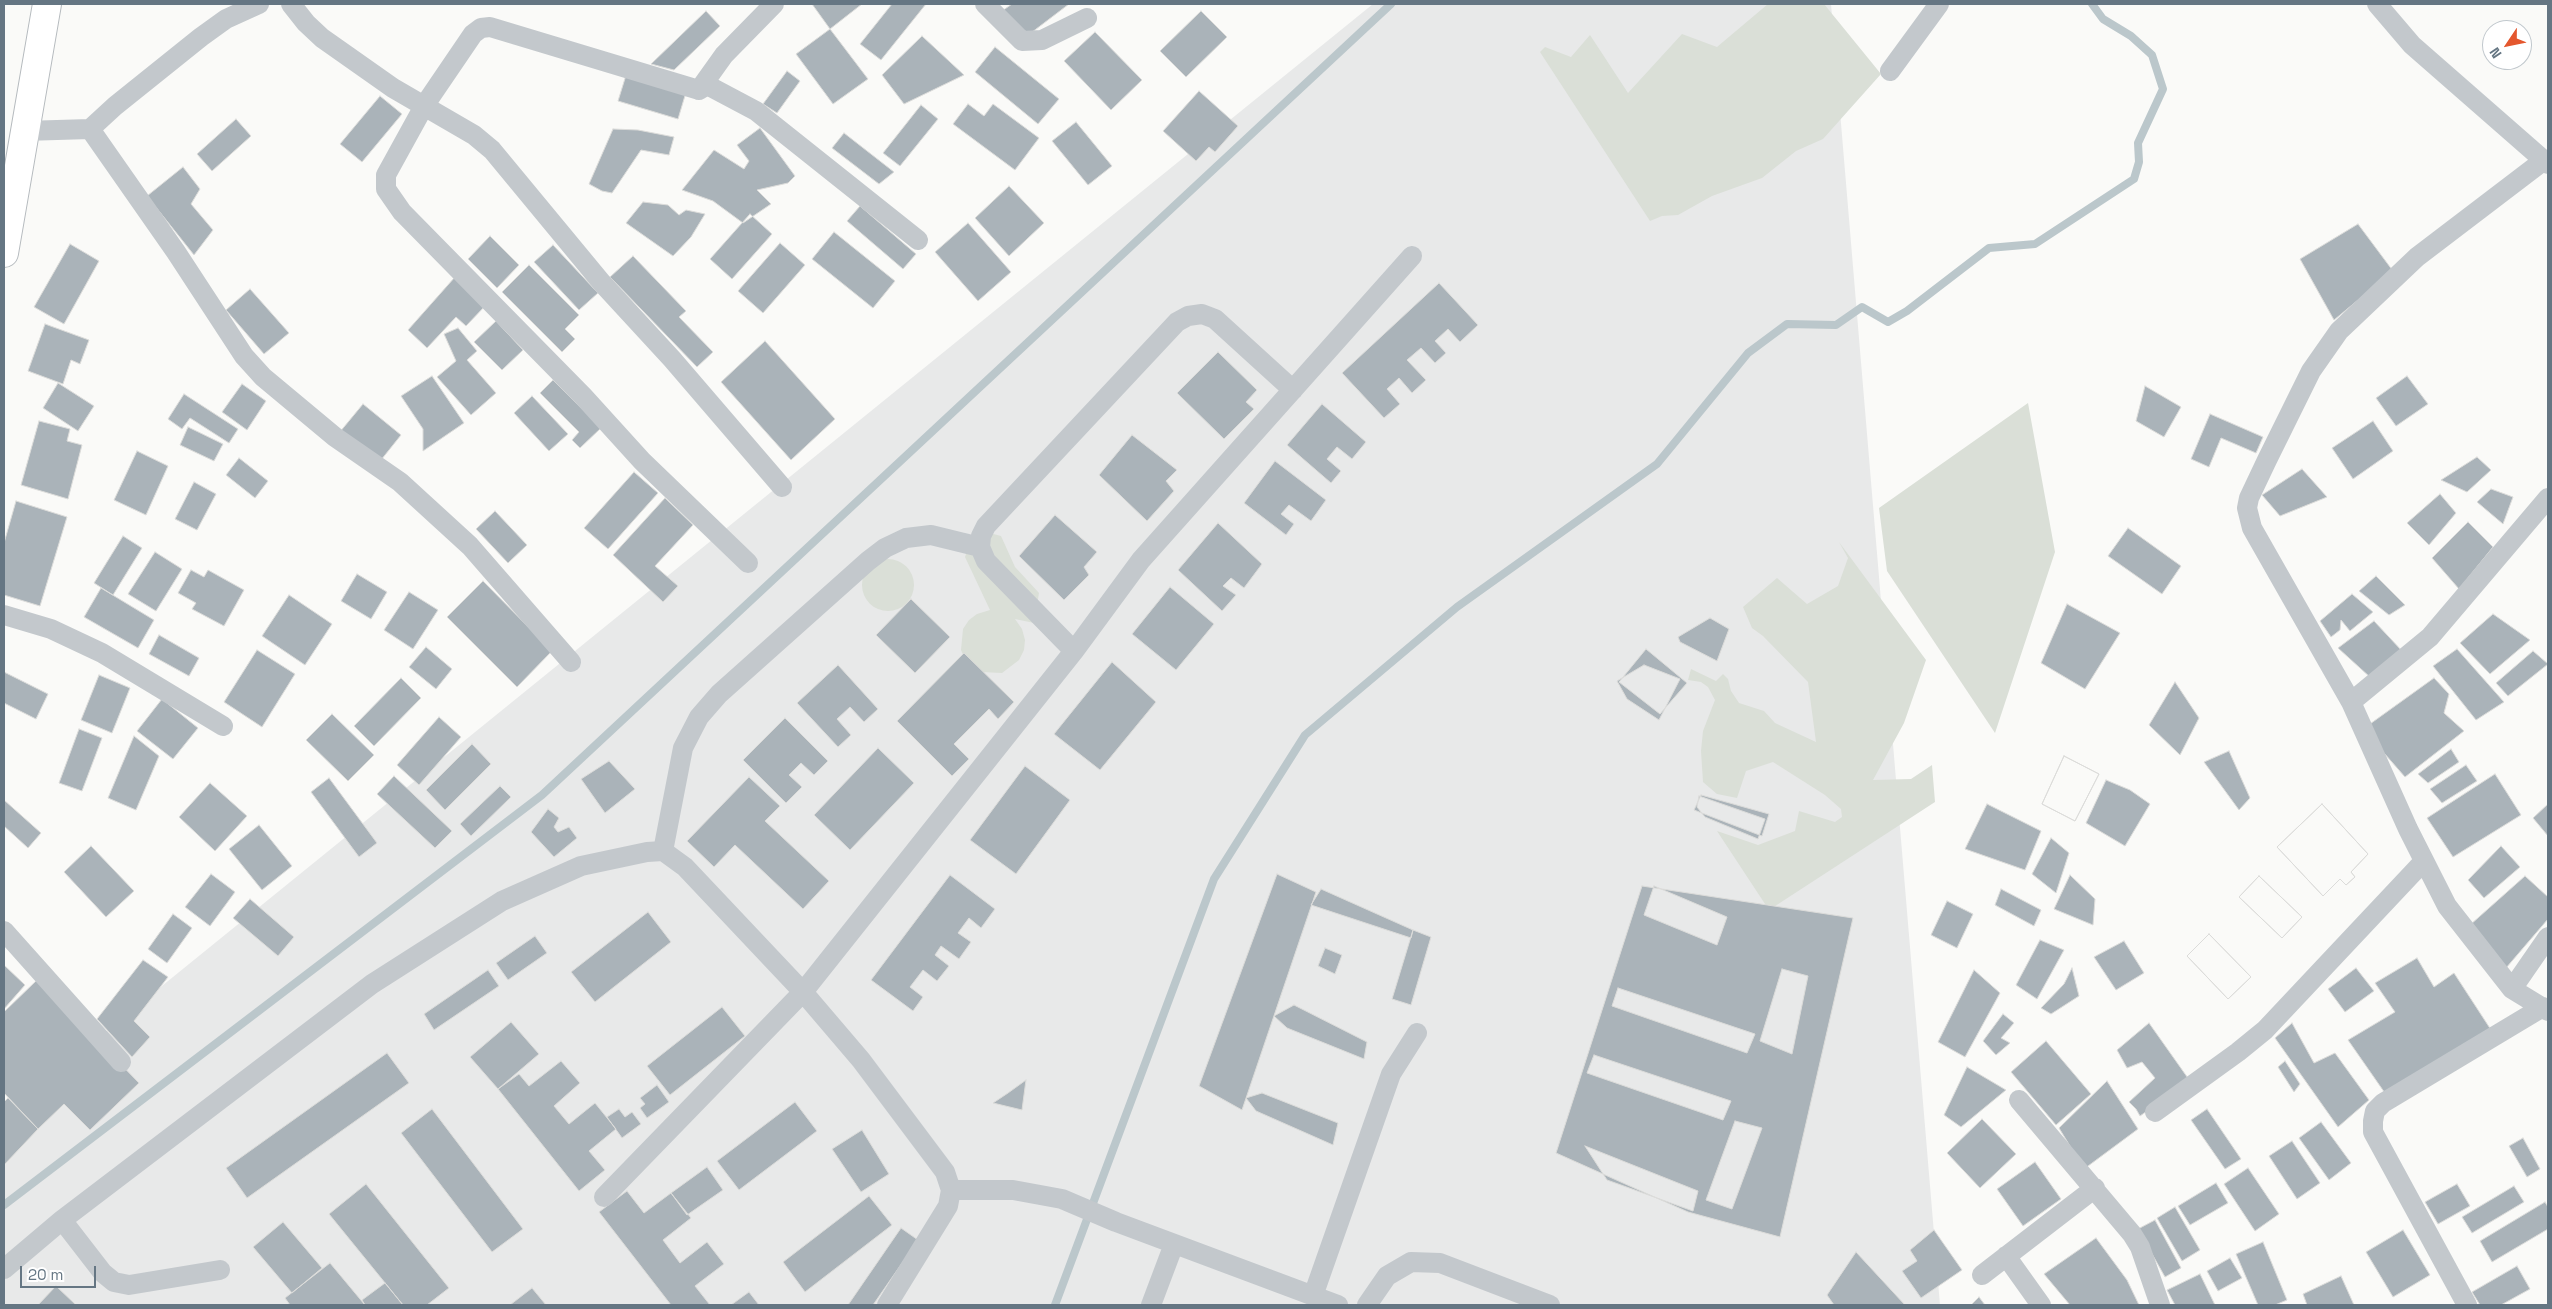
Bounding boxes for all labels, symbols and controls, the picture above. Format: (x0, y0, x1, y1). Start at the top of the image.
north arrow (2482, 20, 2532, 70)
text: N (2485, 44, 2505, 62)
scale bar (22, 1256, 99, 1288)
text: 20 m (28, 1265, 63, 1284)

